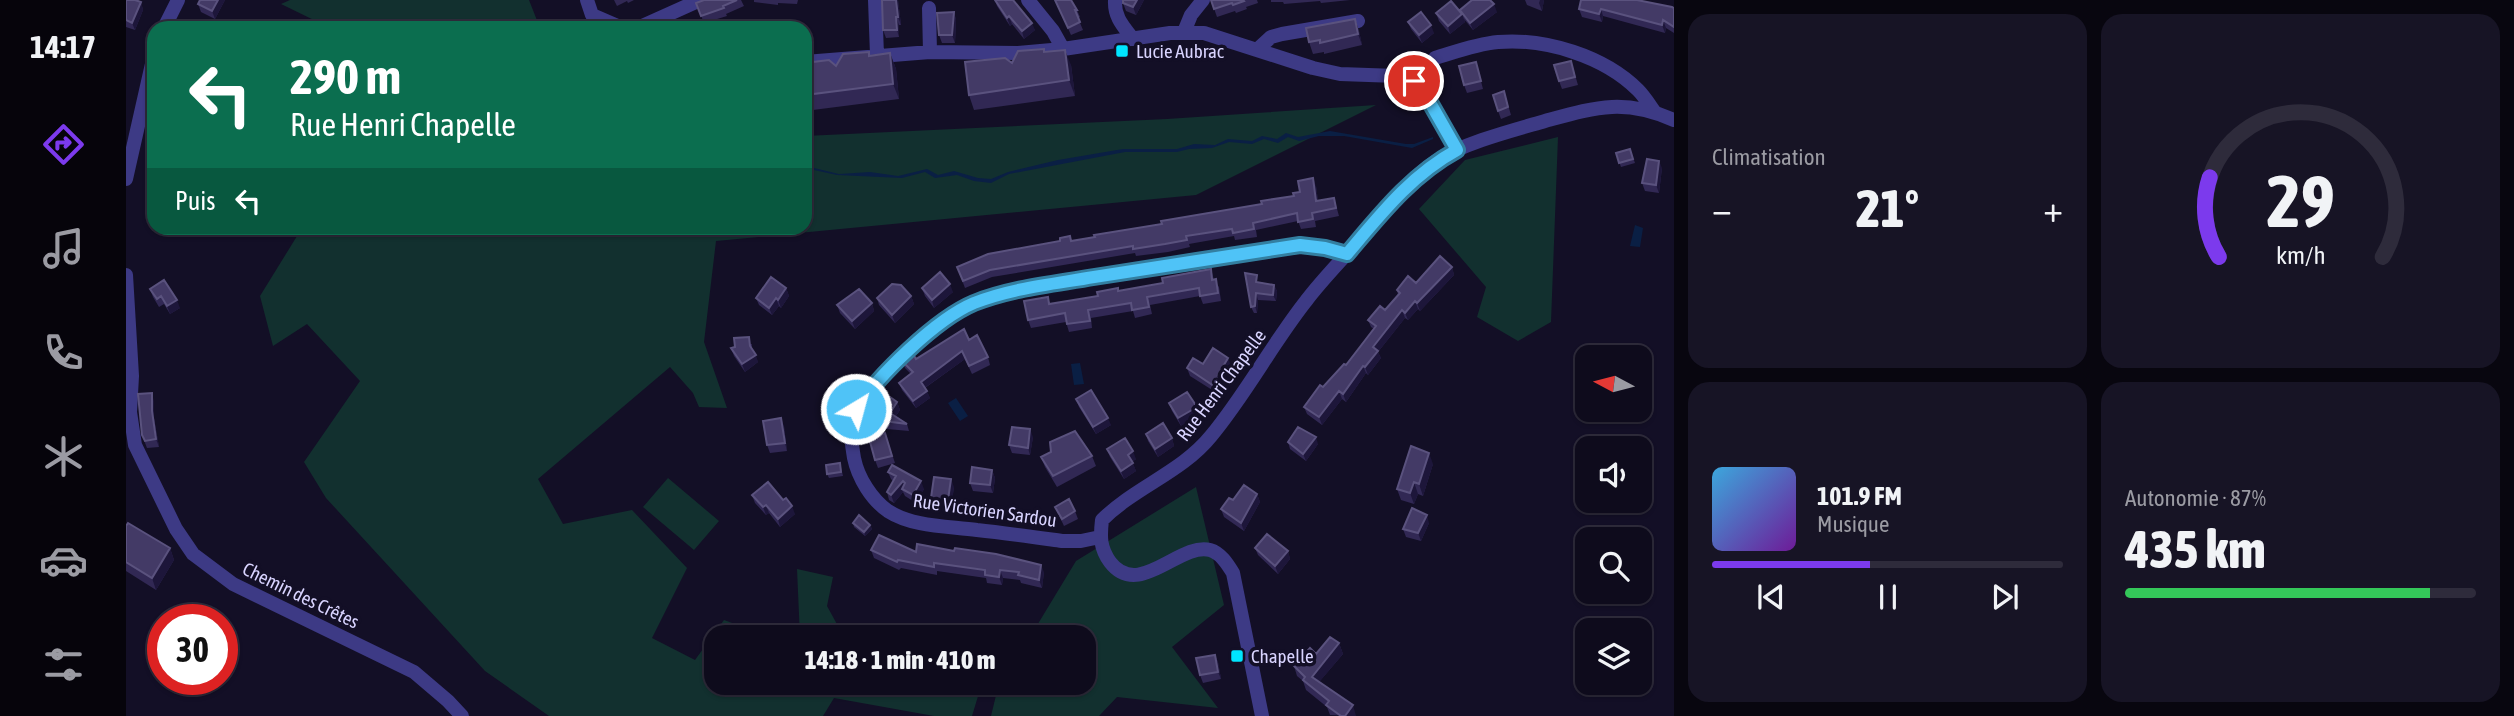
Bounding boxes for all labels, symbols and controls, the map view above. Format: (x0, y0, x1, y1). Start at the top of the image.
text: 14:17 (30, 28, 96, 65)
place label: Lucie Aubrac (1136, 40, 1225, 62)
marker: Lucie Aubrac (1114, 43, 1130, 59)
text: 290 m (290, 48, 401, 104)
icon: left (175, 49, 266, 140)
pin (1384, 51, 1444, 111)
icon: arrive (1395, 62, 1433, 100)
text: Rue Henri Chapelle (290, 106, 516, 143)
icon: directions (39, 120, 88, 169)
text: Climatisation (1712, 144, 1826, 170)
text: 29 (2266, 159, 2335, 242)
text: 21° (1856, 178, 1919, 238)
icon: left (229, 182, 267, 220)
text: Puis (175, 186, 215, 216)
text: − (1712, 187, 1732, 230)
text: + (2043, 187, 2063, 230)
icon: music (39, 224, 88, 273)
text: km/h (2276, 241, 2325, 269)
street label: Rue Henri Chapelle (1172, 325, 1270, 445)
icon: phone (39, 328, 88, 377)
north arrow (1575, 345, 1652, 422)
map controls (1575, 345, 1652, 695)
position arrow (819, 372, 893, 446)
icon: climate (39, 432, 88, 481)
button: sound (1575, 436, 1652, 513)
text: 101.9 FM (1817, 481, 1902, 511)
text: Autonomie · 87% (2125, 485, 2266, 511)
street label: Rue Victorien Sardou (912, 489, 1058, 531)
text: Musique (1817, 511, 1889, 537)
text: 435 km (2125, 519, 2266, 579)
button: search (1575, 527, 1652, 604)
icon: car (39, 536, 88, 585)
street label: Chemin des Crêtes (239, 557, 363, 633)
icon: previous (1752, 578, 1790, 616)
icon: pause (1869, 578, 1907, 616)
icon: next (1986, 578, 2024, 616)
speed limit sign: 30 (147, 604, 238, 695)
button: layers (1575, 618, 1652, 695)
icon: filters (39, 640, 88, 689)
text: 14:18 · 1 min · 410 m (805, 645, 995, 675)
place label: Chapelle (1251, 645, 1314, 667)
marker: Chapelle (1229, 648, 1245, 664)

